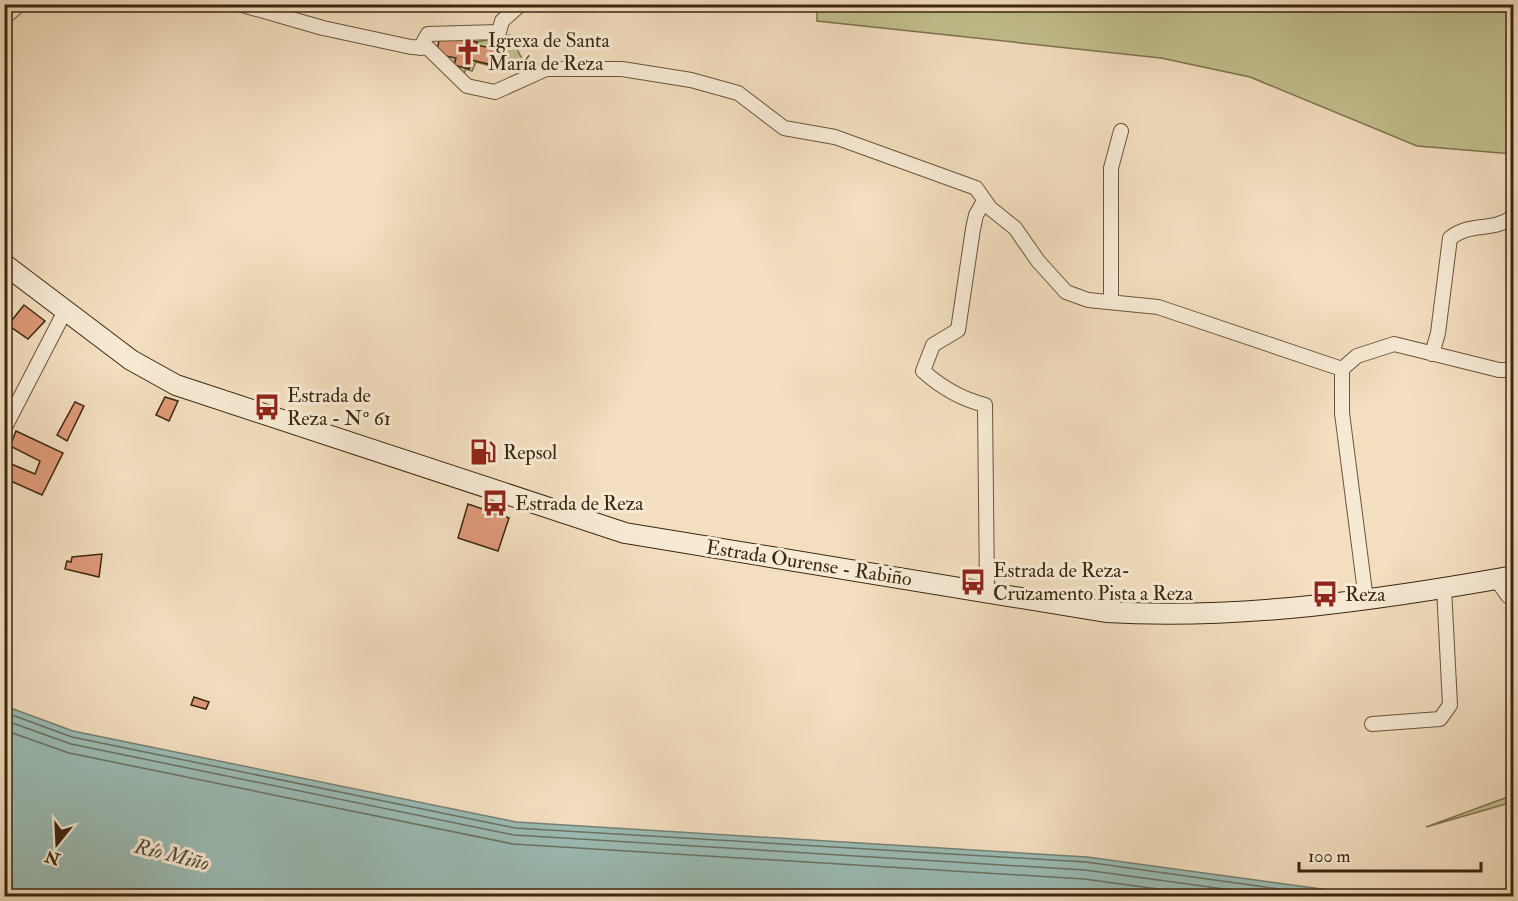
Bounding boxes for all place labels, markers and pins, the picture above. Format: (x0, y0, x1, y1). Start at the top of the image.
place label: Igrexa de Santa María de Reza (488, 28, 610, 76)
church icon: Igrexa de Santa María de Reza (453, 37, 483, 67)
place label: Estrada de Reza - Nº 61 (287, 383, 391, 431)
bus stop icon: Estrada de Reza - Nº 61 (252, 392, 282, 422)
fuel station icon: Repsol (468, 437, 498, 467)
place label: Repsol (503, 440, 557, 466)
bus stop icon: Estrada de Reza (480, 488, 510, 518)
place label: Estrada de Reza (515, 491, 644, 516)
place label: Estrada de Reza- Cruzamento Pista a Reza (993, 558, 1194, 606)
bus stop icon: Estrada de Reza- Cruzamento Pista a Reza (958, 567, 988, 597)
bus stop icon: Reza (1310, 579, 1340, 609)
place label: Reza (1345, 582, 1386, 607)

